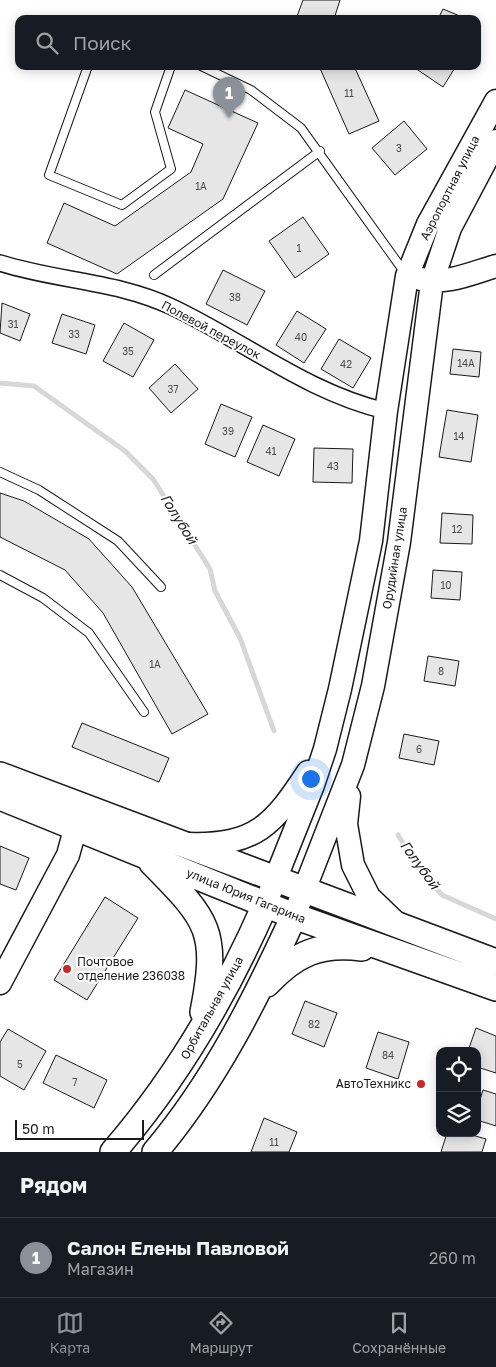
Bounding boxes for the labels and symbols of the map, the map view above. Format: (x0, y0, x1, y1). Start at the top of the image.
pin: 1 (213, 77, 245, 118)
house number: 11 (344, 87, 354, 99)
street label: Аэропортная улица (417, 133, 482, 243)
house number: 3 (396, 142, 402, 154)
house number: 1А (195, 180, 207, 192)
house number: 1 (297, 242, 302, 254)
house number: 38 (229, 291, 241, 303)
street label: Полевой переулок (159, 297, 263, 362)
house number: 31 (8, 318, 18, 330)
house number: 33 (68, 328, 80, 340)
house number: 40 (295, 331, 307, 343)
house number: 35 (122, 345, 134, 357)
house number: 14А (457, 357, 475, 369)
house number: 42 (340, 358, 352, 370)
house number: 37 (167, 383, 179, 395)
house number: 39 (222, 425, 234, 437)
house number: 14 (454, 430, 464, 442)
house number: 41 (266, 445, 277, 457)
house number: 43 (327, 460, 339, 472)
water label: Голубой (157, 491, 202, 548)
street label: Орудийная улица (379, 506, 410, 610)
house number: 12 (452, 523, 463, 535)
house number: 10 (440, 579, 452, 591)
house number: 1А (149, 658, 161, 670)
house number: 8 (438, 665, 444, 677)
house number: 6 (416, 743, 422, 755)
your location (298, 766, 324, 792)
water label: Голубой (397, 837, 445, 893)
street label: улица Юрия Гагарина (184, 865, 308, 926)
place label: Почтовое отделение 236038 (77, 954, 185, 983)
street label: Орбитальная улица (177, 954, 246, 1062)
marker: Почтовое отделение 236038 (61, 963, 73, 975)
house number: 82 (308, 1018, 320, 1030)
house number: 84 (382, 1049, 394, 1061)
house number: 5 (17, 1058, 23, 1070)
house number: 7 (72, 1076, 78, 1088)
place label: АвтоТехникс (336, 1076, 411, 1091)
marker: АвтоТехникс (415, 1078, 427, 1090)
scale bar (15, 1117, 144, 1140)
house number: 11 (269, 1136, 279, 1148)

